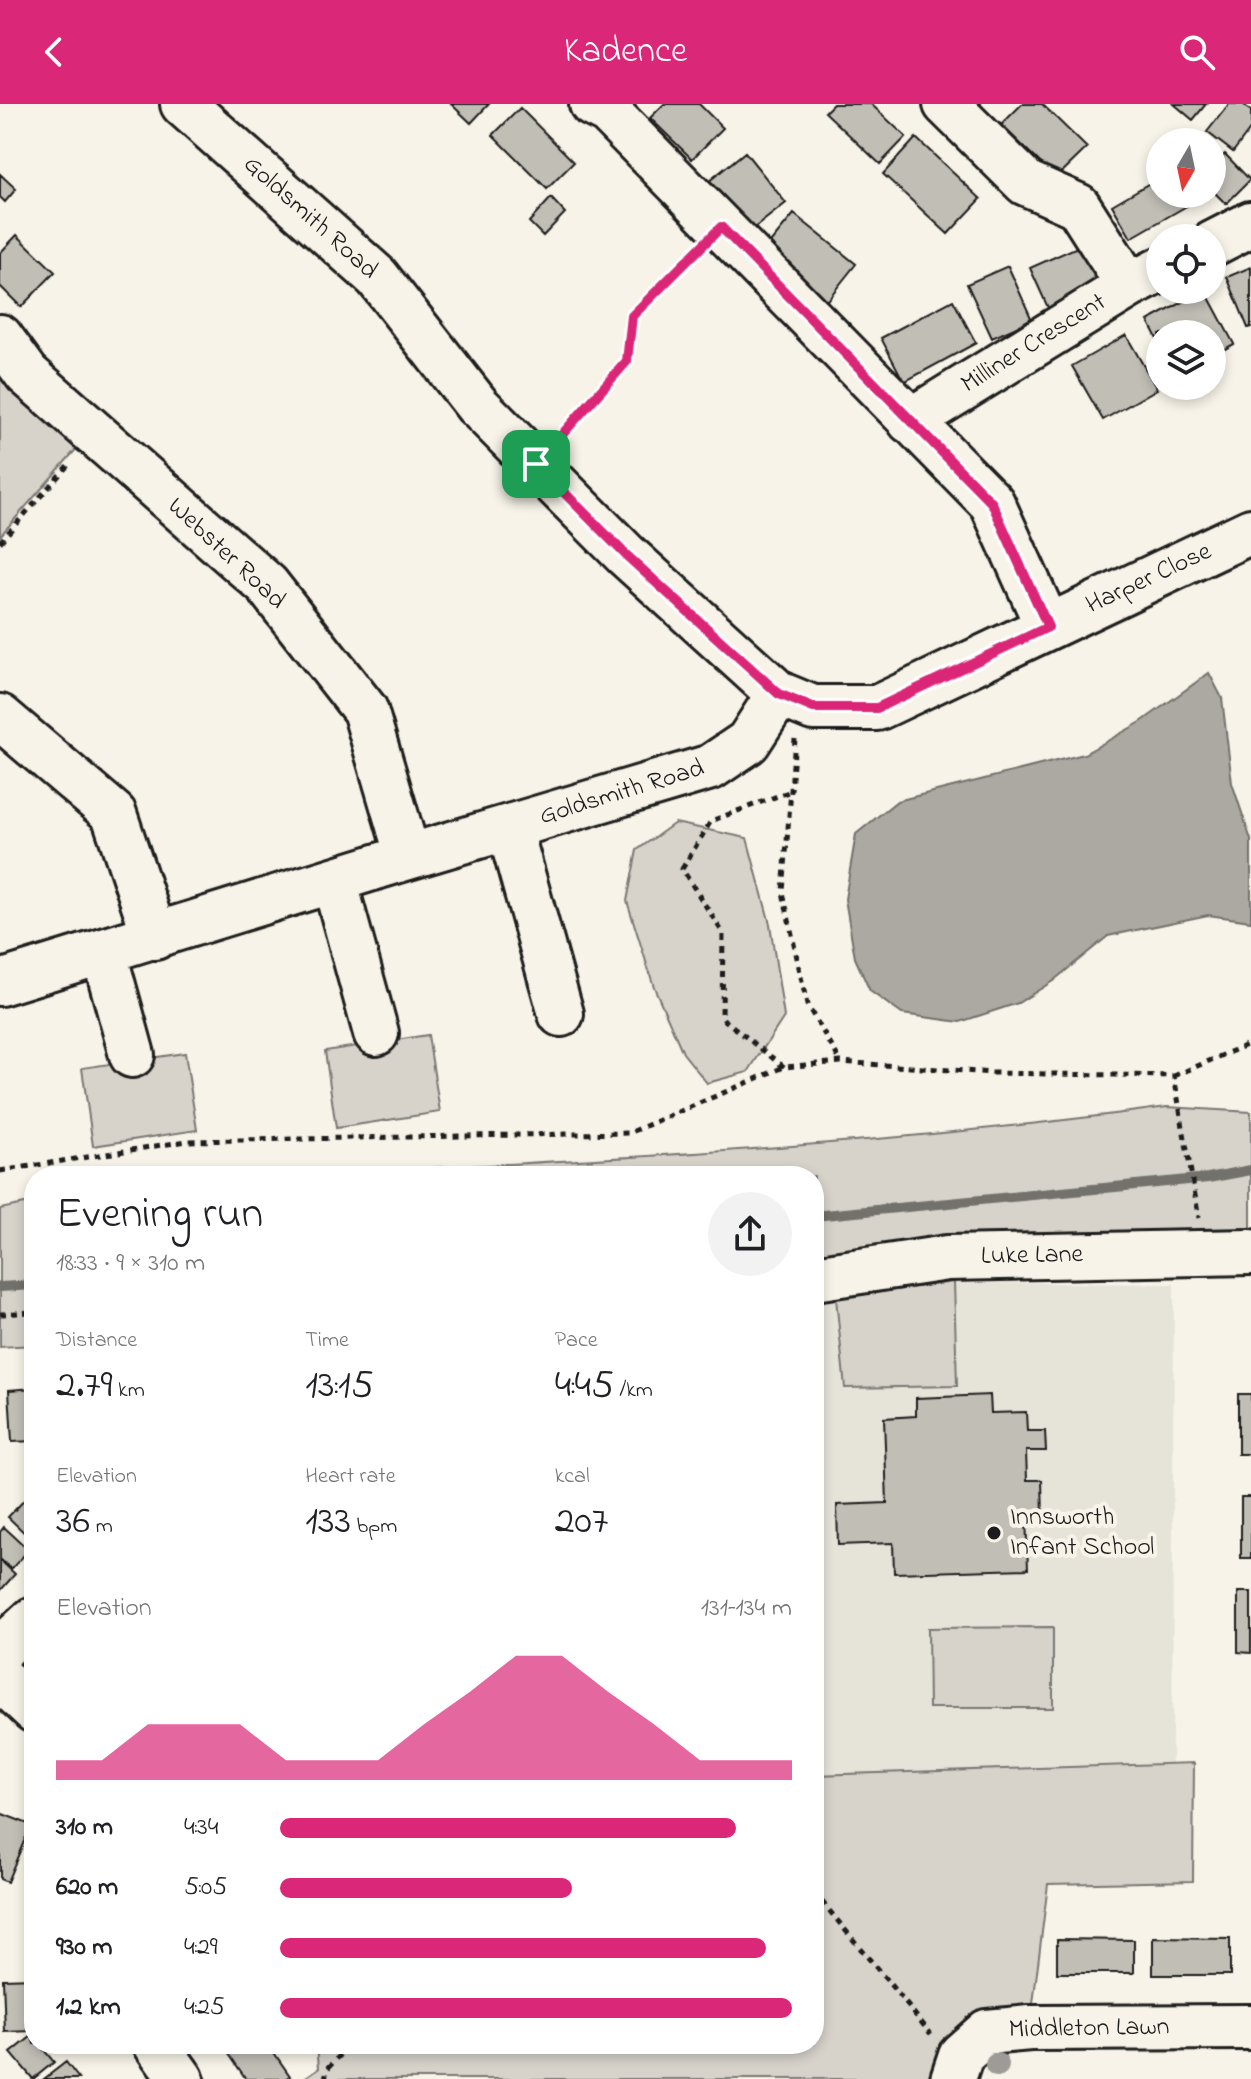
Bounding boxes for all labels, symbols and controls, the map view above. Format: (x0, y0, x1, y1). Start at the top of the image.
text: Kadence (564, 26, 687, 79)
icon: back (32, 30, 76, 74)
icon: search (1175, 30, 1219, 74)
north arrow (1146, 128, 1226, 208)
map controls (1146, 128, 1226, 400)
street label: Goldsmith Road (234, 147, 386, 289)
button: locate (1146, 224, 1226, 304)
street label: Milliner Crescent (954, 284, 1114, 404)
button: layers (1146, 320, 1226, 400)
pin (502, 430, 570, 498)
icon: arrive (514, 442, 558, 486)
street label: Webster Road (158, 489, 294, 619)
street label: Harper Close (1080, 533, 1218, 625)
street label: Goldsmith Road (535, 750, 709, 836)
text: Evening run (56, 1183, 263, 1247)
button: share (708, 1192, 792, 1276)
street label: Luke Lane (981, 1236, 1084, 1276)
text: 18:33 · 9 × 310 m (56, 1245, 205, 1283)
text: Distance (56, 1325, 137, 1357)
text: Time (305, 1325, 349, 1357)
text: Pace (555, 1325, 598, 1357)
text: 2.79 (56, 1357, 113, 1416)
text: 13:15 (305, 1357, 374, 1416)
text: 4:45 (555, 1357, 614, 1416)
text: km (113, 1375, 145, 1407)
text: /km (614, 1375, 653, 1407)
text: Elevation (56, 1461, 137, 1493)
text: Heart rate (305, 1461, 396, 1493)
text: kcal (555, 1461, 590, 1493)
text: 36 (56, 1493, 90, 1552)
text: 133 (305, 1493, 351, 1552)
text: 207 (555, 1493, 608, 1552)
place label: Innsworth Infant School (1010, 1499, 1154, 1567)
text: m (90, 1511, 113, 1543)
text: bpm (351, 1511, 397, 1543)
marker: Innsworth Infant School (985, 1524, 1003, 1542)
text: Elevation (56, 1590, 152, 1628)
text: 131–134 m (701, 1590, 792, 1628)
text: 310 m (56, 1809, 113, 1847)
text: 4:34 (184, 1809, 218, 1847)
text: 620 m (56, 1869, 118, 1907)
text: 5:05 (184, 1869, 227, 1907)
text: 930 m (56, 1929, 112, 1967)
text: 4:29 (184, 1929, 218, 1967)
text: 1.2 km (56, 1989, 121, 2027)
text: 4:25 (184, 1989, 225, 2027)
street label: Middleton Lawn (1008, 2009, 1170, 2049)

